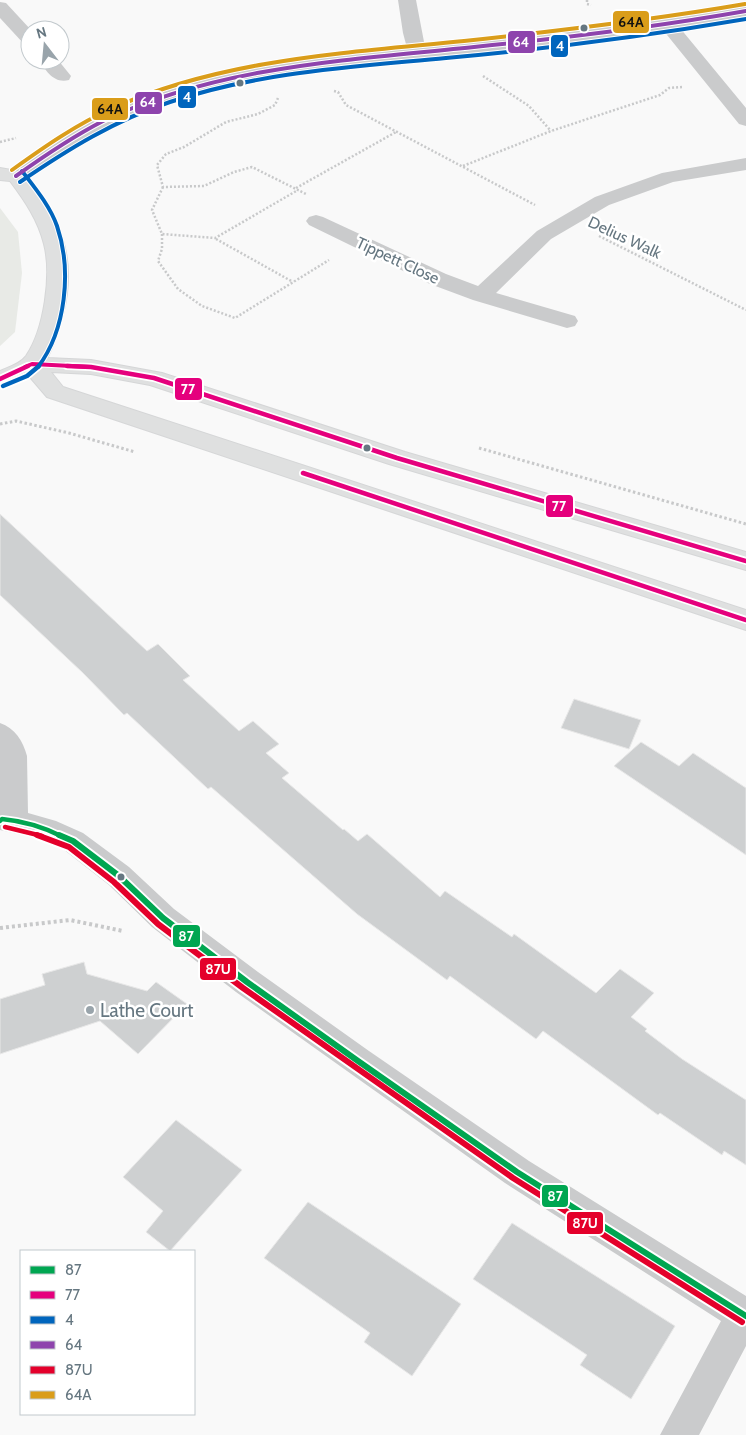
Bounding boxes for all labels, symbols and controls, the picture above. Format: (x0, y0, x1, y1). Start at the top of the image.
line badge: 64A (612, 10, 650, 34)
text: 64A (618, 13, 644, 31)
north arrow (20, 20, 70, 70)
text: N (34, 22, 49, 43)
unlabelled marker (579, 23, 589, 33)
line badge: 64 (507, 30, 536, 54)
text: 64 (513, 33, 529, 51)
line badge: 4 (550, 34, 569, 58)
text: 4 (556, 37, 564, 55)
unlabelled marker (235, 78, 245, 88)
line badge: 4 (177, 85, 197, 109)
text: 4 (183, 88, 191, 106)
line badge: 64 (134, 91, 163, 115)
text: 64 (140, 93, 156, 111)
line badge: 64A (91, 97, 129, 121)
text: 64A (97, 100, 123, 118)
street label: Delius Walk (585, 212, 665, 263)
street label: Tippett Close (353, 233, 442, 288)
line badge: 77 (174, 377, 203, 401)
text: 77 (181, 380, 196, 398)
unlabelled marker (362, 443, 372, 453)
line badge: 77 (545, 494, 574, 518)
text: 77 (552, 497, 567, 515)
unlabelled marker (116, 872, 126, 882)
line badge: 87 (172, 924, 201, 948)
text: 87 (178, 927, 195, 945)
line badge: 87U (199, 957, 237, 981)
text: 87U (205, 960, 231, 978)
place label: Lathe Court (100, 999, 194, 1022)
marker: Lathe Court (84, 1004, 96, 1016)
line badge: 87 (541, 1184, 569, 1208)
text: 87 (547, 1187, 564, 1205)
line badge: 87U (566, 1211, 604, 1235)
text: 87U (572, 1214, 598, 1232)
legend (20, 1250, 195, 1415)
text: 87 (65, 1261, 82, 1279)
text: 77 (65, 1286, 81, 1304)
text: 4 (65, 1311, 74, 1329)
text: 64 (65, 1336, 83, 1354)
text: 87U (65, 1361, 93, 1379)
text: 64A (65, 1386, 92, 1404)

